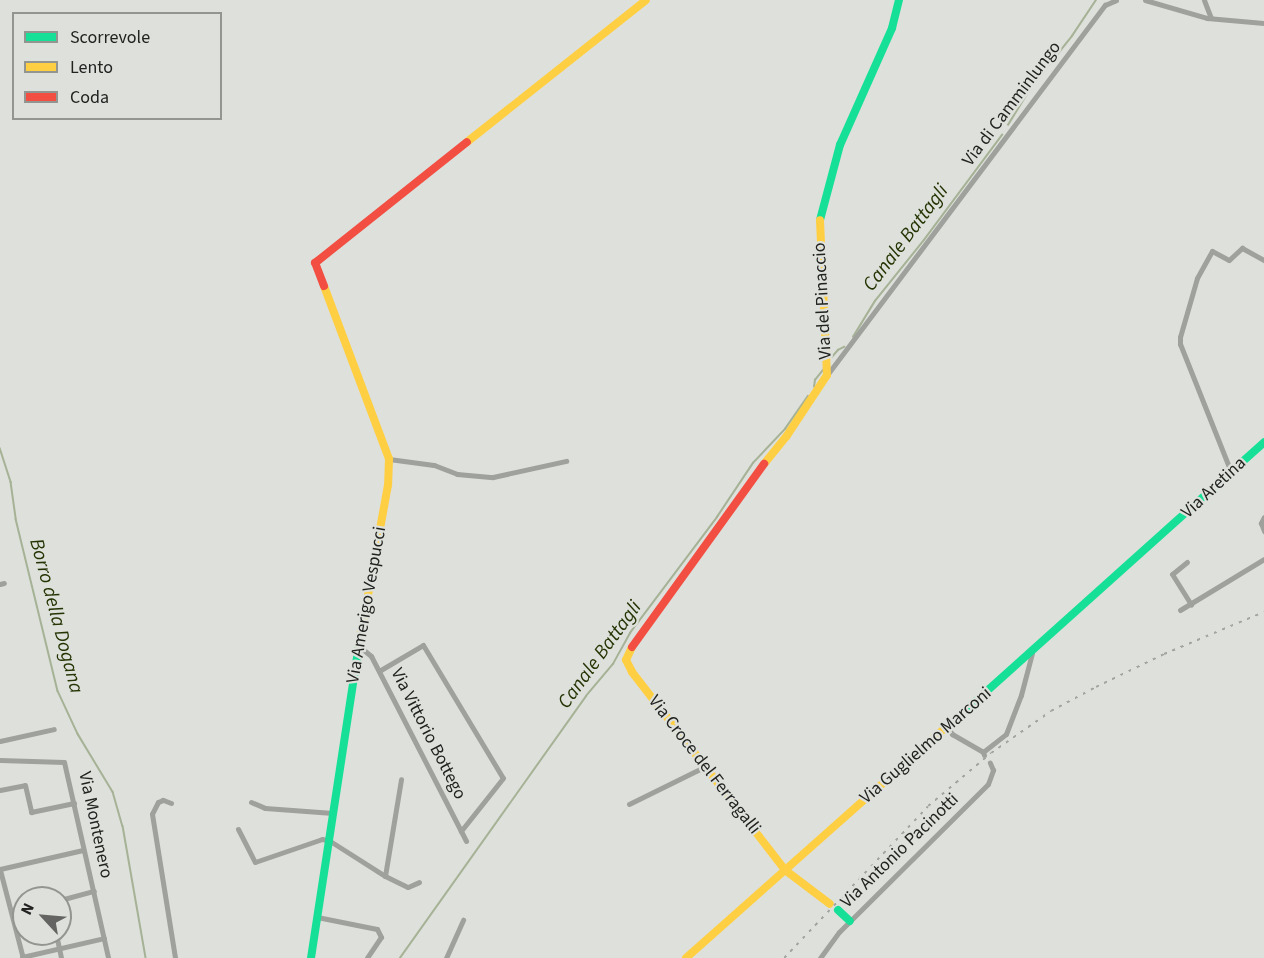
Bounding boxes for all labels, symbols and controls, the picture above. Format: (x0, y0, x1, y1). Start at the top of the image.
legend (12, 12, 222, 120)
text: Scorrevole (70, 25, 150, 50)
street label: Via di Camminlungo (958, 37, 1066, 171)
text: Lento (70, 55, 113, 80)
text: Coda (70, 85, 109, 110)
water label: Canale Battagli (858, 180, 954, 296)
street label: Via del Pinaccio (809, 242, 837, 360)
street label: Via Aretina (1177, 453, 1251, 523)
street label: Via Amerigo Vespucci (343, 525, 391, 685)
water label: Borro della Dogana (24, 536, 88, 696)
water label: Canale Battagli (553, 596, 647, 714)
street label: Via Vittorio Bottego (386, 665, 470, 803)
street label: Via Guglielmo Marconi (856, 683, 996, 809)
street label: Via Croce del Ferragalli (643, 691, 765, 839)
street label: Via Montenero (73, 770, 117, 880)
street label: Via Antonio Pacinotti (836, 789, 964, 913)
north arrow (12, 886, 72, 946)
text: N (15, 899, 40, 919)

